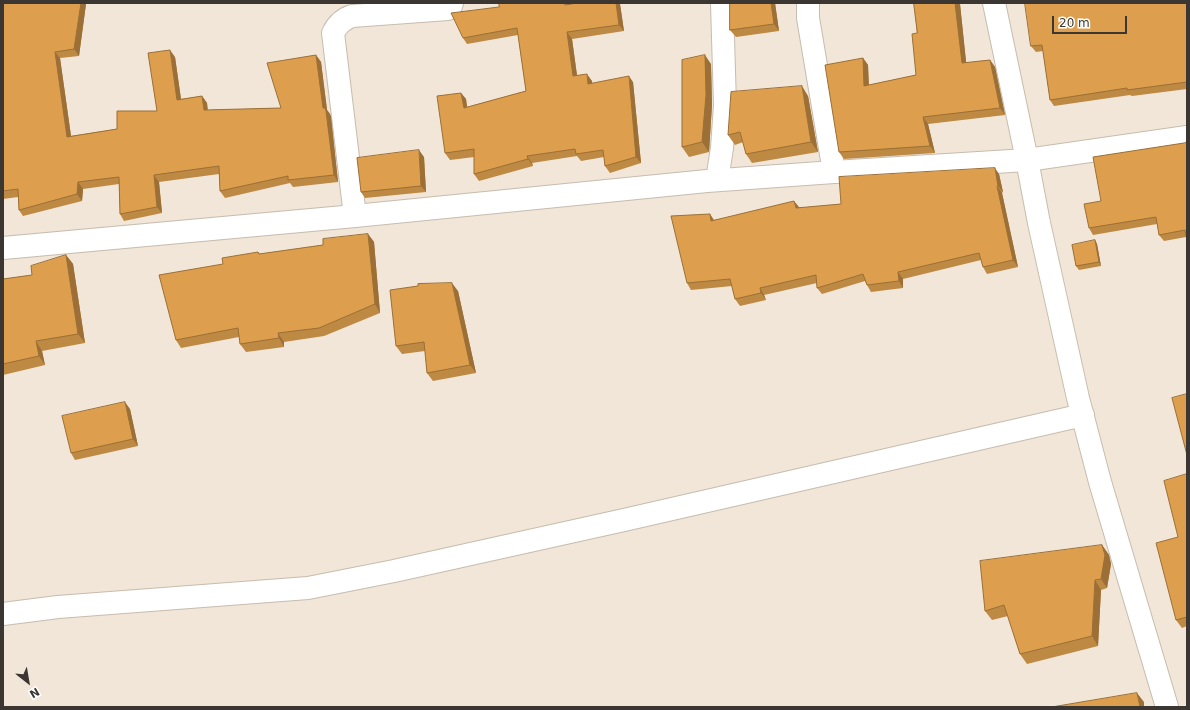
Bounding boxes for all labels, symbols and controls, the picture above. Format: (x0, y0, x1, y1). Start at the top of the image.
scale bar (1054, 8, 1129, 34)
text: 20 m (1059, 16, 1090, 30)
north arrow (8, 662, 48, 702)
text: N (27, 685, 42, 701)

